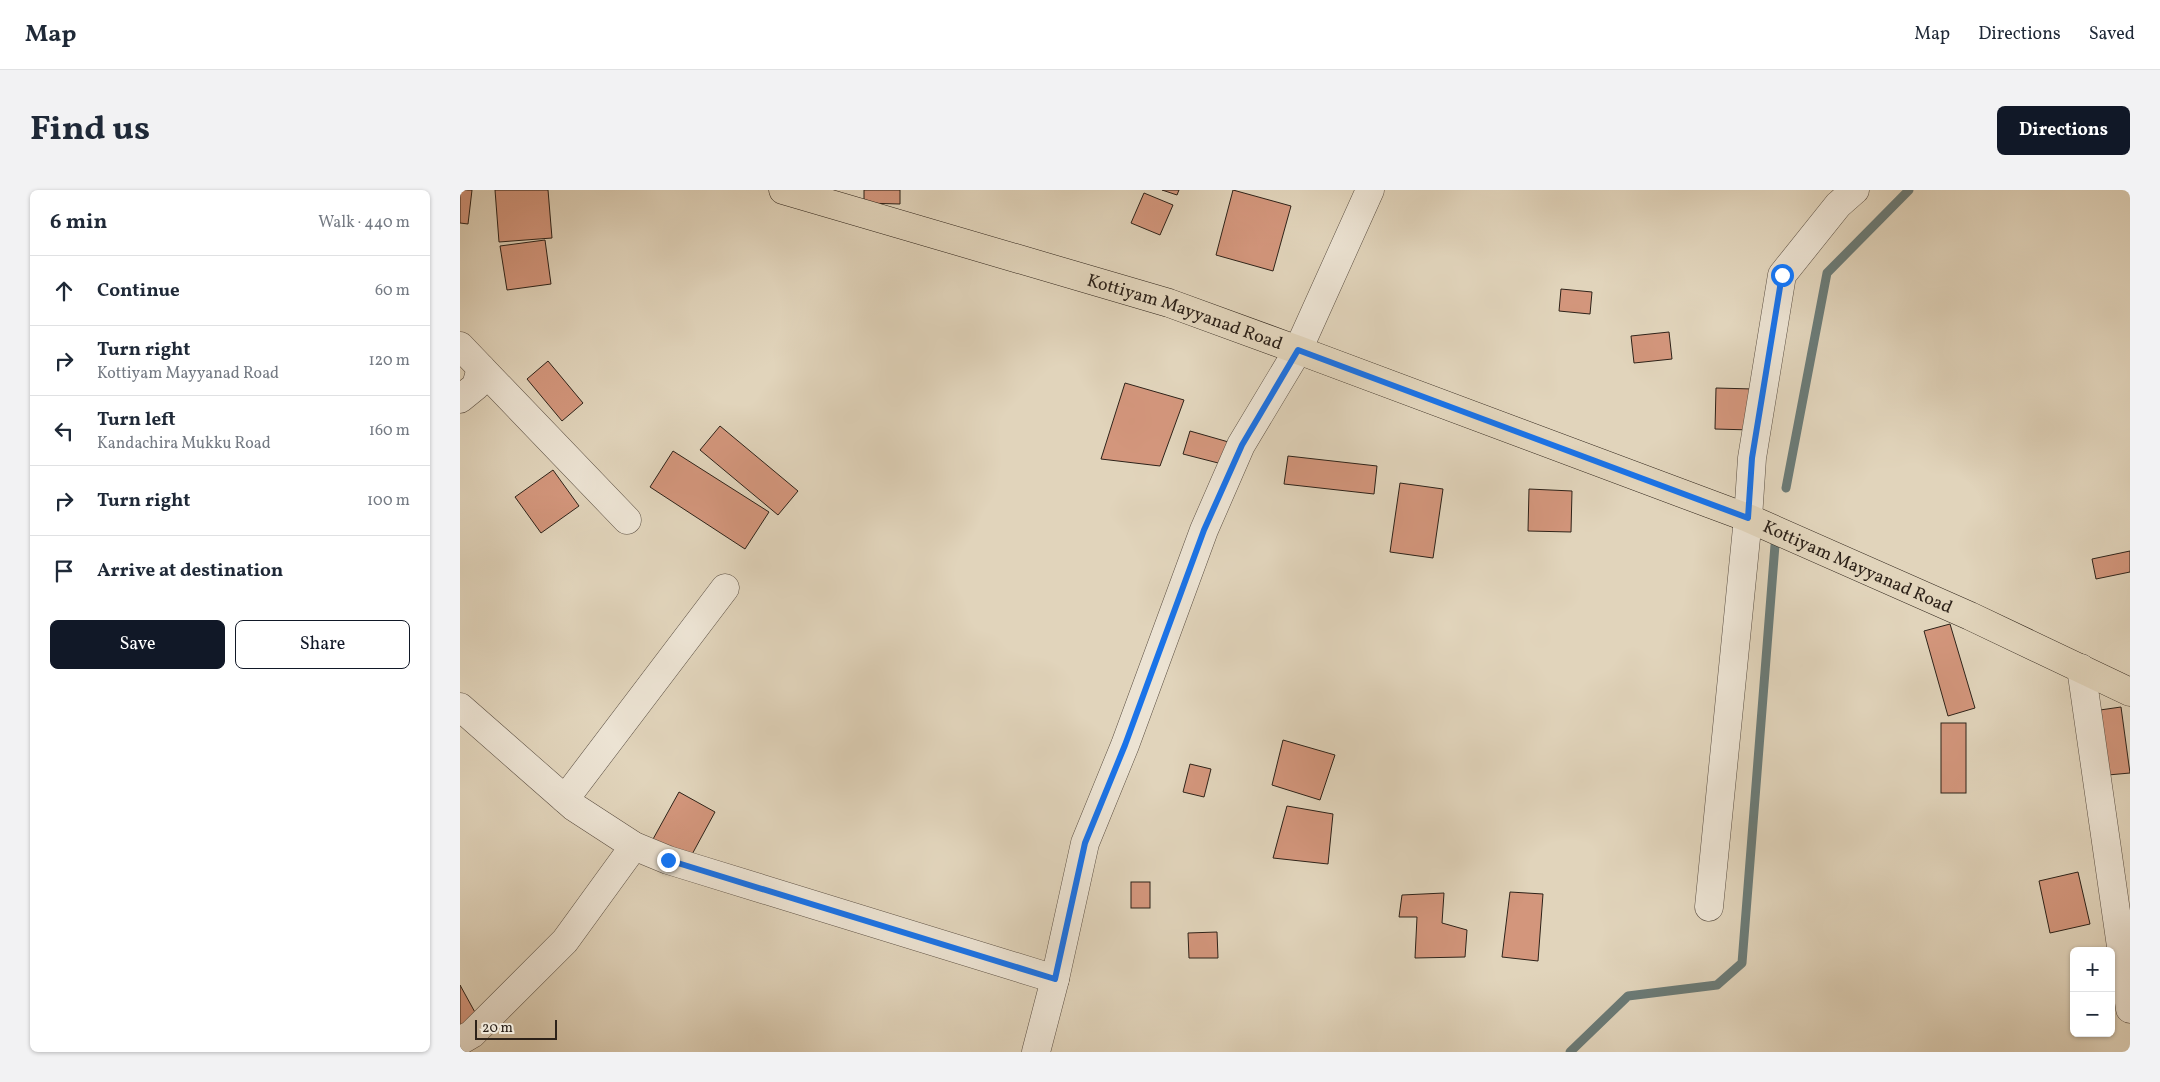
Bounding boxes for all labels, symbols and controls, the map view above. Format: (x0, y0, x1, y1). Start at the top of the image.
text: Map (25, 18, 76, 52)
text: Map (1914, 22, 1950, 47)
text: Directions (1978, 22, 2061, 47)
text: Saved (2089, 22, 2135, 47)
text: Find us (30, 106, 150, 154)
button: Directions (1997, 106, 2130, 155)
text: 6 min (50, 208, 107, 237)
text: Walk · 440 m (318, 212, 410, 234)
route start (1771, 264, 1794, 287)
street label: Kottiyam Mayyanad Road (1084, 269, 1286, 357)
icon: ahead (50, 277, 78, 305)
text: Continue (97, 278, 180, 304)
text: 60 m (375, 280, 410, 302)
text: Turn right (97, 337, 190, 363)
icon: right (50, 347, 78, 375)
text: 120 m (368, 350, 410, 372)
text: Kottiyam Mayyanad Road (97, 363, 279, 385)
text: Turn left (97, 407, 176, 433)
icon: left (50, 417, 78, 445)
text: 160 m (369, 420, 410, 442)
text: Kandachira Mukku Road (97, 433, 271, 455)
icon: right (50, 487, 78, 515)
text: Turn right (97, 488, 190, 514)
text: 100 m (367, 490, 410, 512)
street label: Kottiyam Mayyanad Road (1758, 515, 1956, 621)
icon: arrive (50, 557, 78, 585)
text: Arrive at destination (97, 558, 283, 584)
button: Save (50, 620, 225, 669)
button: Share (235, 620, 410, 669)
route end (657, 849, 680, 872)
map controls (2070, 947, 2115, 1037)
button: + (2070, 947, 2115, 992)
button: − (2070, 992, 2115, 1037)
scale bar (475, 1017, 558, 1040)
text: 20 m (482, 1019, 513, 1038)

